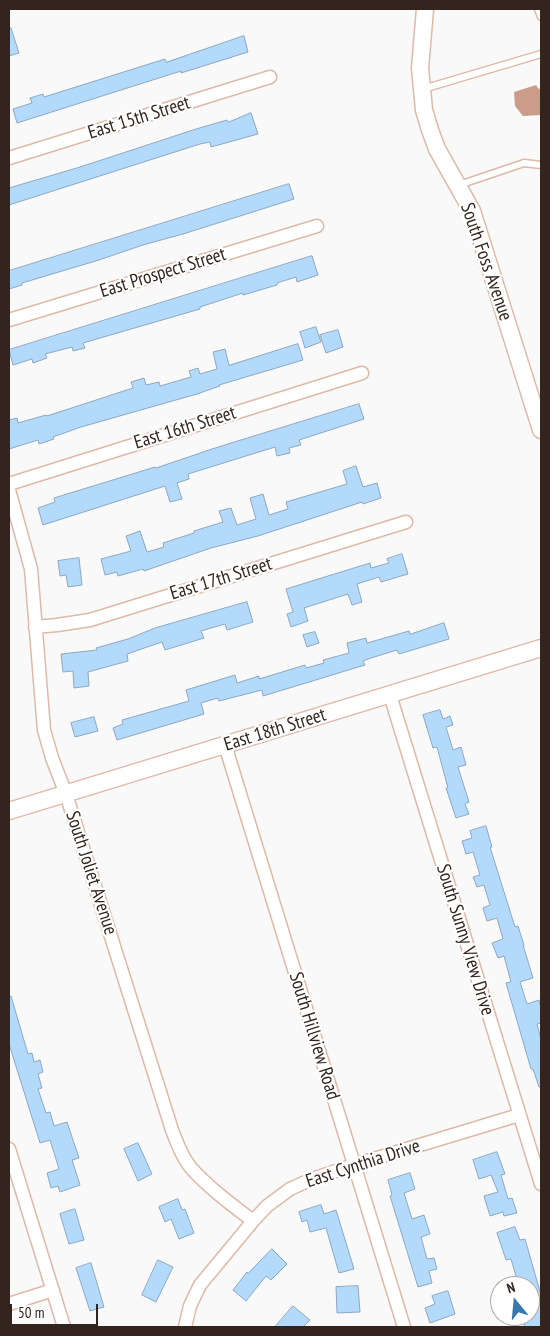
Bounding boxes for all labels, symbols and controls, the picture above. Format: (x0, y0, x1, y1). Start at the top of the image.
street label: East 15th Street (85, 92, 193, 144)
street label: South Foss Avenue (455, 200, 517, 324)
street label: East Prospect Street (97, 243, 229, 303)
street label: East 16th Street (131, 402, 239, 454)
street label: East 17th Street (167, 553, 275, 605)
street label: East 18th Street (221, 704, 329, 756)
street label: South Joliet Avenue (60, 808, 122, 938)
street label: South Sunny View Drive (431, 862, 499, 1018)
street label: South Hillview Road (284, 969, 344, 1103)
street label: East Cynthia Drive (303, 1135, 423, 1193)
north arrow (490, 1276, 540, 1326)
text: N (505, 1278, 517, 1297)
scale bar (12, 1294, 100, 1326)
text: 50 m (18, 1303, 44, 1322)

